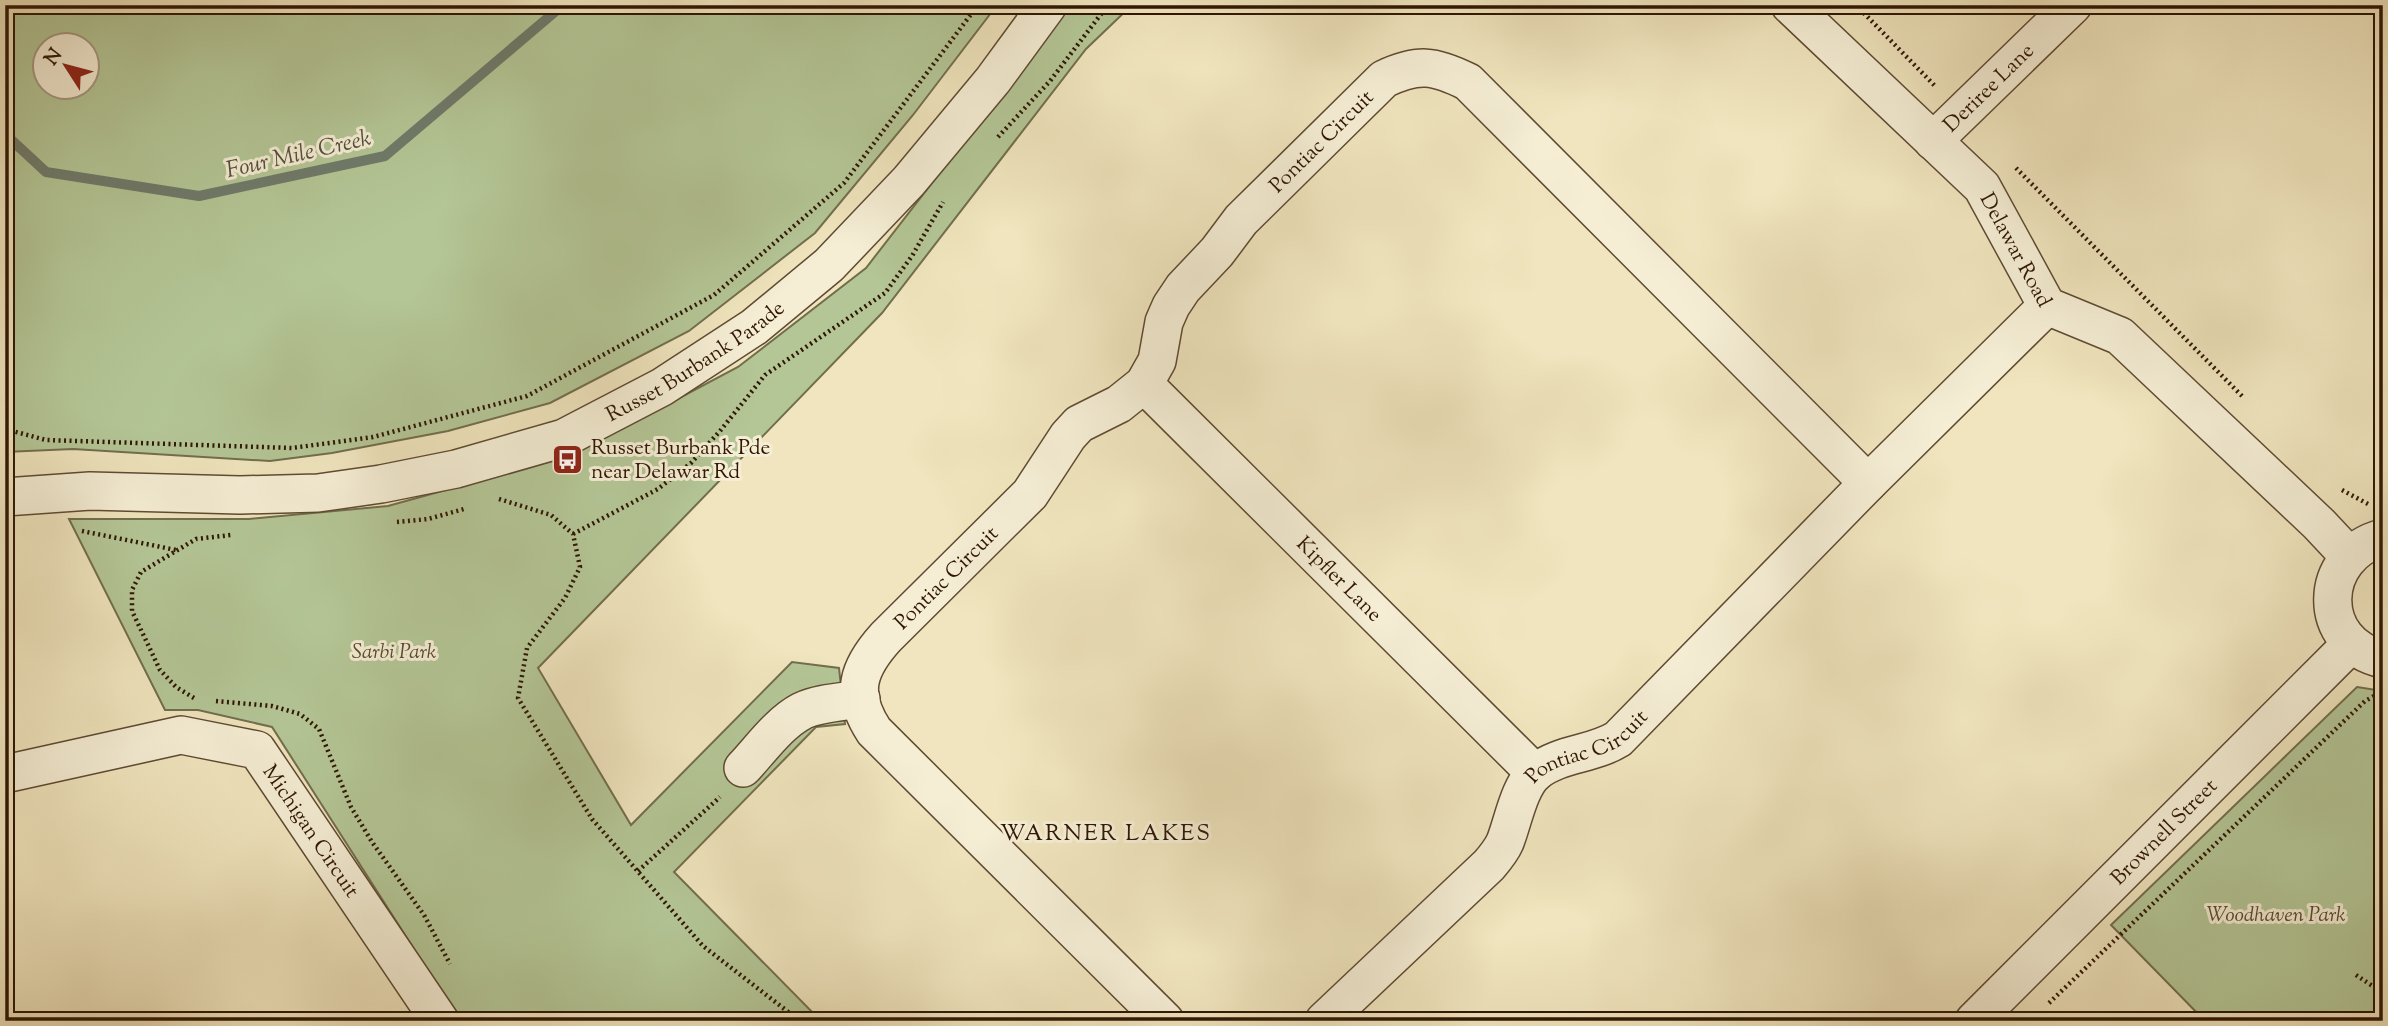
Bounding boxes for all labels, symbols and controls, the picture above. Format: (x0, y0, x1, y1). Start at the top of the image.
north arrow (32, 32, 102, 102)
street label: Deriree Lane (1937, 37, 2042, 140)
text: N (39, 43, 70, 72)
street label: Pontiac Circuit (1263, 84, 1382, 201)
water label: Four Mile Creek (223, 123, 374, 188)
street label: Delawar Road (1971, 188, 2058, 313)
street label: Russet Burbank Parade (601, 295, 792, 431)
place label: Russet Burbank Pde near Delawar Rd (591, 434, 770, 488)
bus stop icon: Russet Burbank Pde near Delawar Rd (551, 442, 585, 476)
street label: Pontiac Circuit (888, 520, 1006, 638)
street label: Kipfler Lane (1288, 530, 1388, 630)
park label: Sarbi Park (352, 638, 437, 668)
street label: Pontiac Circuit (1519, 704, 1656, 791)
street label: Michigan Circuit (254, 759, 365, 904)
street label: Brownell Street (2105, 773, 2225, 893)
district label: WARNER LAKES (1000, 818, 1212, 851)
park label: Woodhaven Park (2207, 901, 2346, 931)

